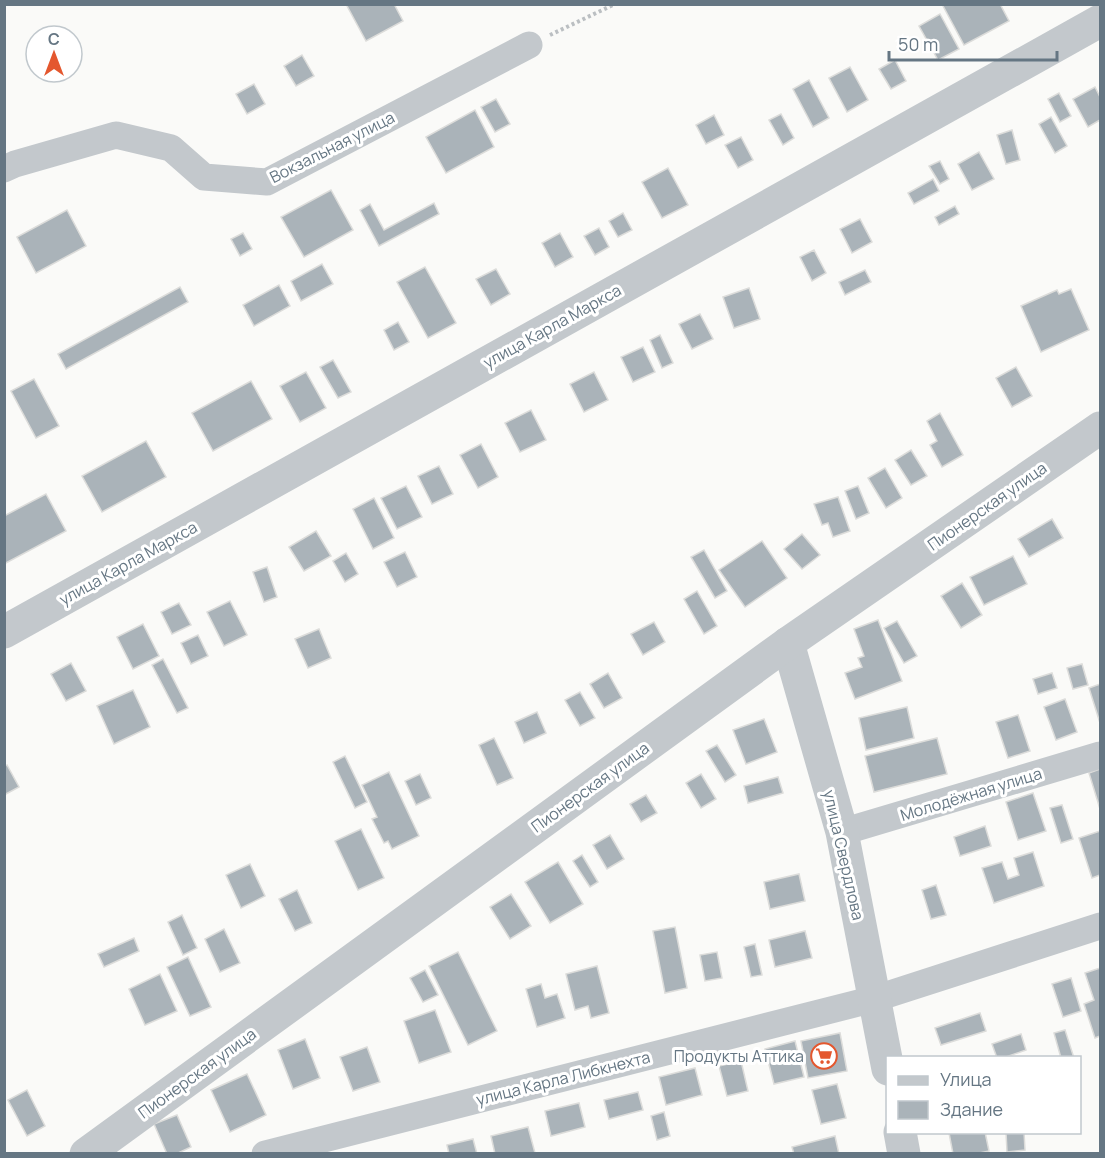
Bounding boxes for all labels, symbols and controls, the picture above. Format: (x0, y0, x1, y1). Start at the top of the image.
north arrow (24, 24, 84, 84)
scale bar (889, 24, 1057, 62)
text: С (48, 28, 60, 50)
text: 50 m (898, 32, 938, 56)
street label: Вокзальная улица (266, 106, 398, 188)
street label: улица Карла Маркса (479, 279, 625, 373)
street label: Пионерская улица (923, 457, 1051, 555)
street label: улица Карла Маркса (55, 516, 201, 610)
street label: Пионерская улица (527, 737, 653, 837)
street label: Молодёжная улица (898, 762, 1044, 826)
street label: улица Свердлова (818, 788, 870, 922)
street label: Пионерская улица (134, 1023, 260, 1123)
supermarket icon: Продукты Аттика (809, 1041, 839, 1071)
place label: Продукты Аттика (674, 1045, 804, 1067)
street label: улица Карла Либкнехта (474, 1046, 652, 1110)
legend (886, 1056, 1081, 1134)
text: Улица (940, 1067, 992, 1091)
text: Здание (940, 1097, 1003, 1121)

